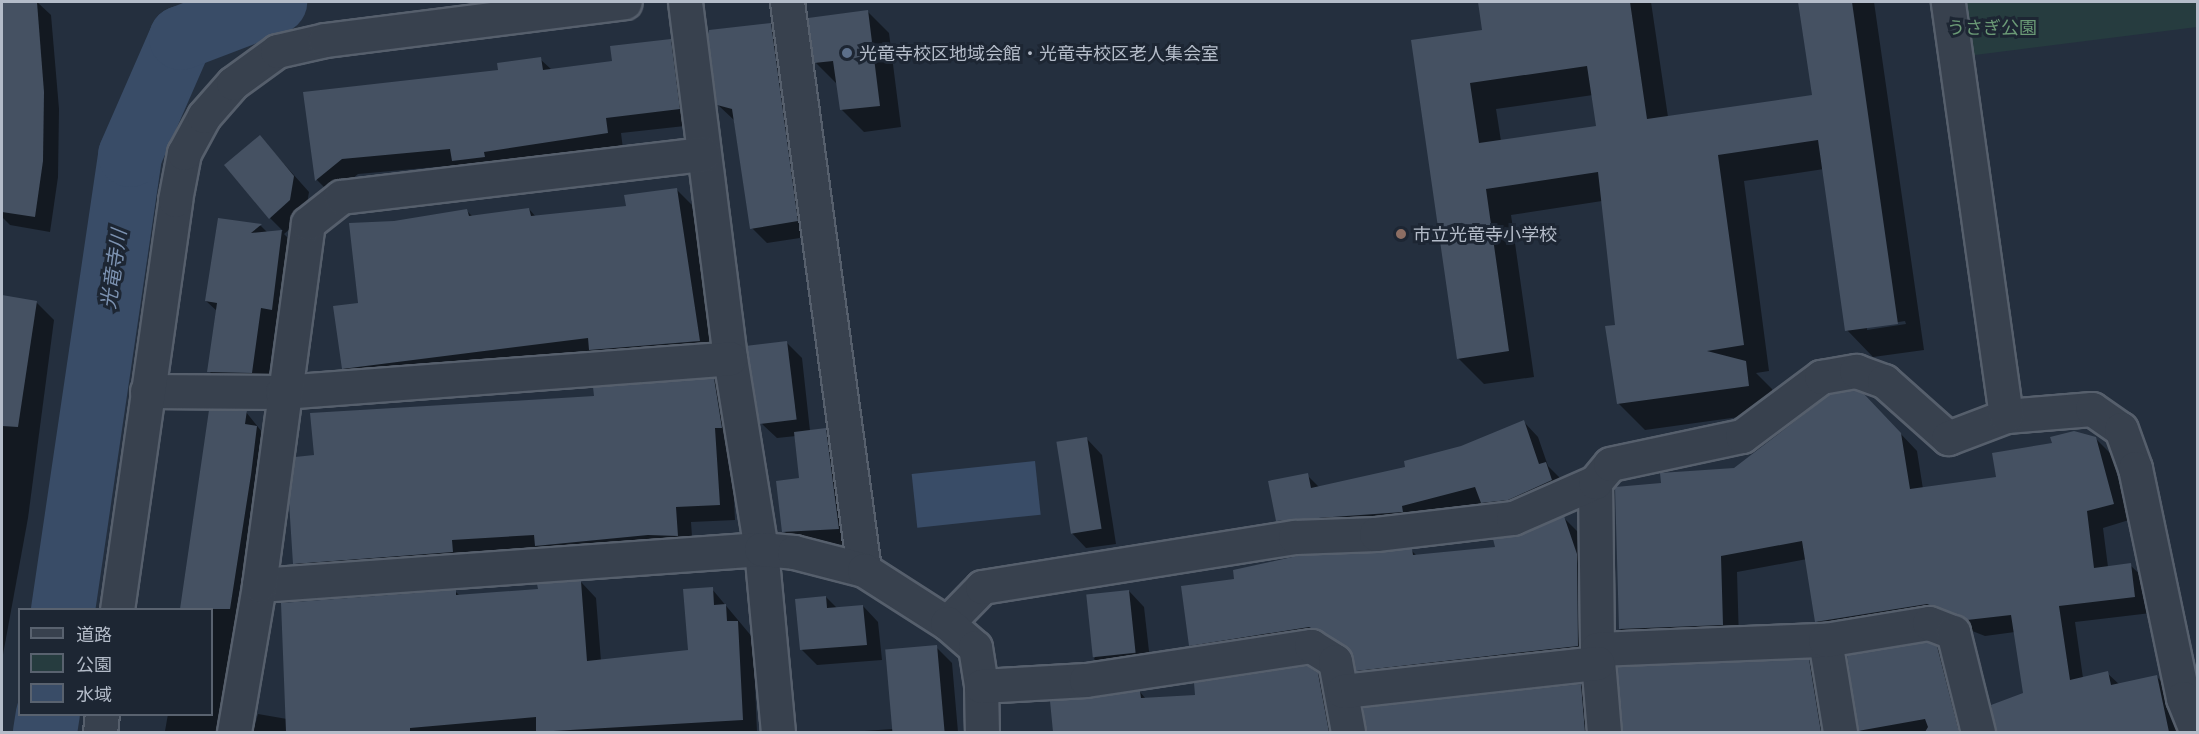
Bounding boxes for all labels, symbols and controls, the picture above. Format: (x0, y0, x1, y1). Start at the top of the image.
park label: うさぎ公園 (1947, 16, 2037, 38)
place label: 光竜寺校区地域会館・光竜寺校区老人集会室 (859, 42, 1219, 64)
marker: 光竜寺校区地域会館・光竜寺校区老人集会室 (840, 46, 854, 60)
place label: 市立光竜寺小学校 (1413, 223, 1557, 245)
marker: 市立光竜寺小学校 (1394, 227, 1408, 241)
water label: 光竜寺川 (96, 228, 130, 310)
legend (18, 608, 213, 716)
text: 道路 (76, 622, 112, 646)
text: 公園 (76, 652, 112, 676)
text: 水域 (76, 682, 112, 706)

